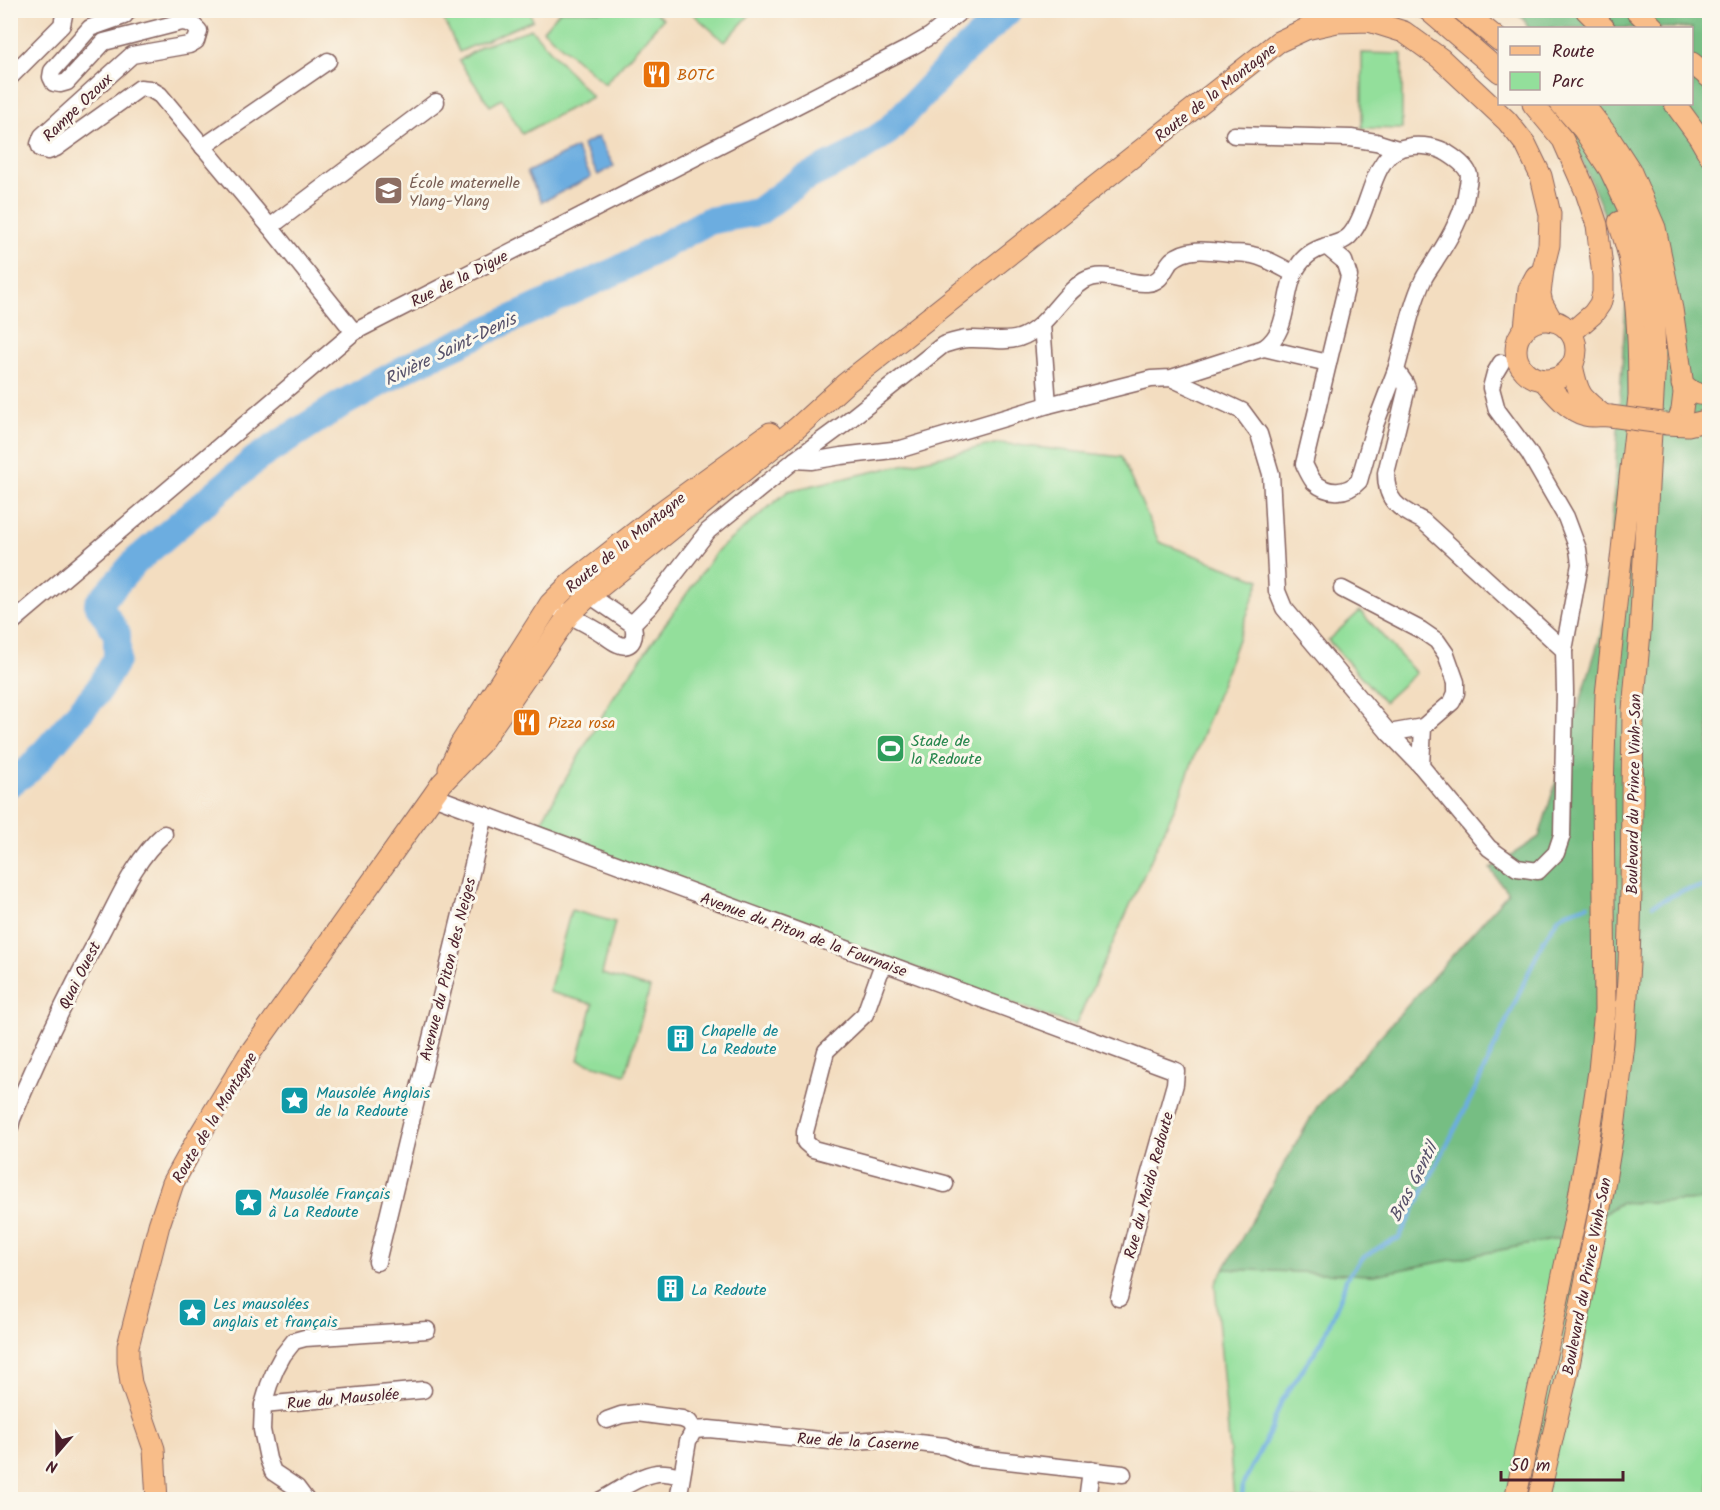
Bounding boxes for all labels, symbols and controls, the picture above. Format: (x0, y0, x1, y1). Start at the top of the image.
legend (1498, 27, 1693, 105)
street label: Route de la Montagne (1150, 37, 1282, 149)
text: Route (1552, 38, 1594, 67)
restaurant icon: BOTC (640, 58, 672, 90)
place label: BOTC (677, 63, 715, 88)
street label: Rampe Ozoux (37, 67, 120, 148)
text: Parc (1552, 68, 1584, 97)
place label: École maternelle Ylang-Ylang (409, 171, 520, 214)
school or university icon: École maternelle Ylang-Ylang (372, 175, 404, 207)
street label: Rue de la Digue (406, 244, 513, 315)
water label: Rivière Saint-Denis (379, 305, 524, 395)
street label: Route de la Montagne (560, 487, 692, 600)
street label: Boulevard du Prince Vinh-San (1620, 693, 1649, 895)
restaurant icon: Pizza rosa (511, 706, 543, 738)
place label: Pizza rosa (548, 711, 615, 736)
place label: Stade de la Redoute (911, 729, 982, 772)
sports icon: Stade de la Redoute (874, 733, 906, 765)
street label: Avenue du Piton des Neiges (414, 875, 483, 1064)
street label: Avenue du Piton de la Fournaise (697, 886, 910, 985)
street label: Quai Ouest (53, 937, 108, 1014)
place label: Chapelle de La Redoute (701, 1019, 778, 1062)
building icon: Chapelle de La Redoute (664, 1023, 696, 1055)
street label: Route de la Montagne (166, 1047, 264, 1188)
place label: Mausolée Anglais de la Redoute (316, 1081, 431, 1124)
place icon: Mausolée Anglais de la Redoute (279, 1085, 311, 1117)
street label: Rue du Maido Redoute (1118, 1109, 1181, 1262)
water label: Bras Gentil (1382, 1135, 1448, 1227)
street label: Boulevard du Prince Vinh-San (1556, 1175, 1619, 1377)
place label: Mausolée Français à La Redoute (269, 1182, 391, 1225)
place icon: Mausolée Français à La Redoute (232, 1186, 264, 1218)
building icon: La Redoute (654, 1273, 686, 1305)
place label: La Redoute (691, 1278, 767, 1303)
place label: Les mausolées anglais et français (213, 1292, 338, 1335)
place icon: Les mausolées anglais et français (176, 1296, 208, 1328)
street label: Rue du Mausolée (286, 1382, 400, 1417)
north arrow (27, 1423, 87, 1483)
street label: Rue de la Caserne (796, 1427, 920, 1458)
scale bar (1501, 1444, 1622, 1482)
text: N (43, 1452, 61, 1479)
text: 50 m (1510, 1452, 1550, 1481)

